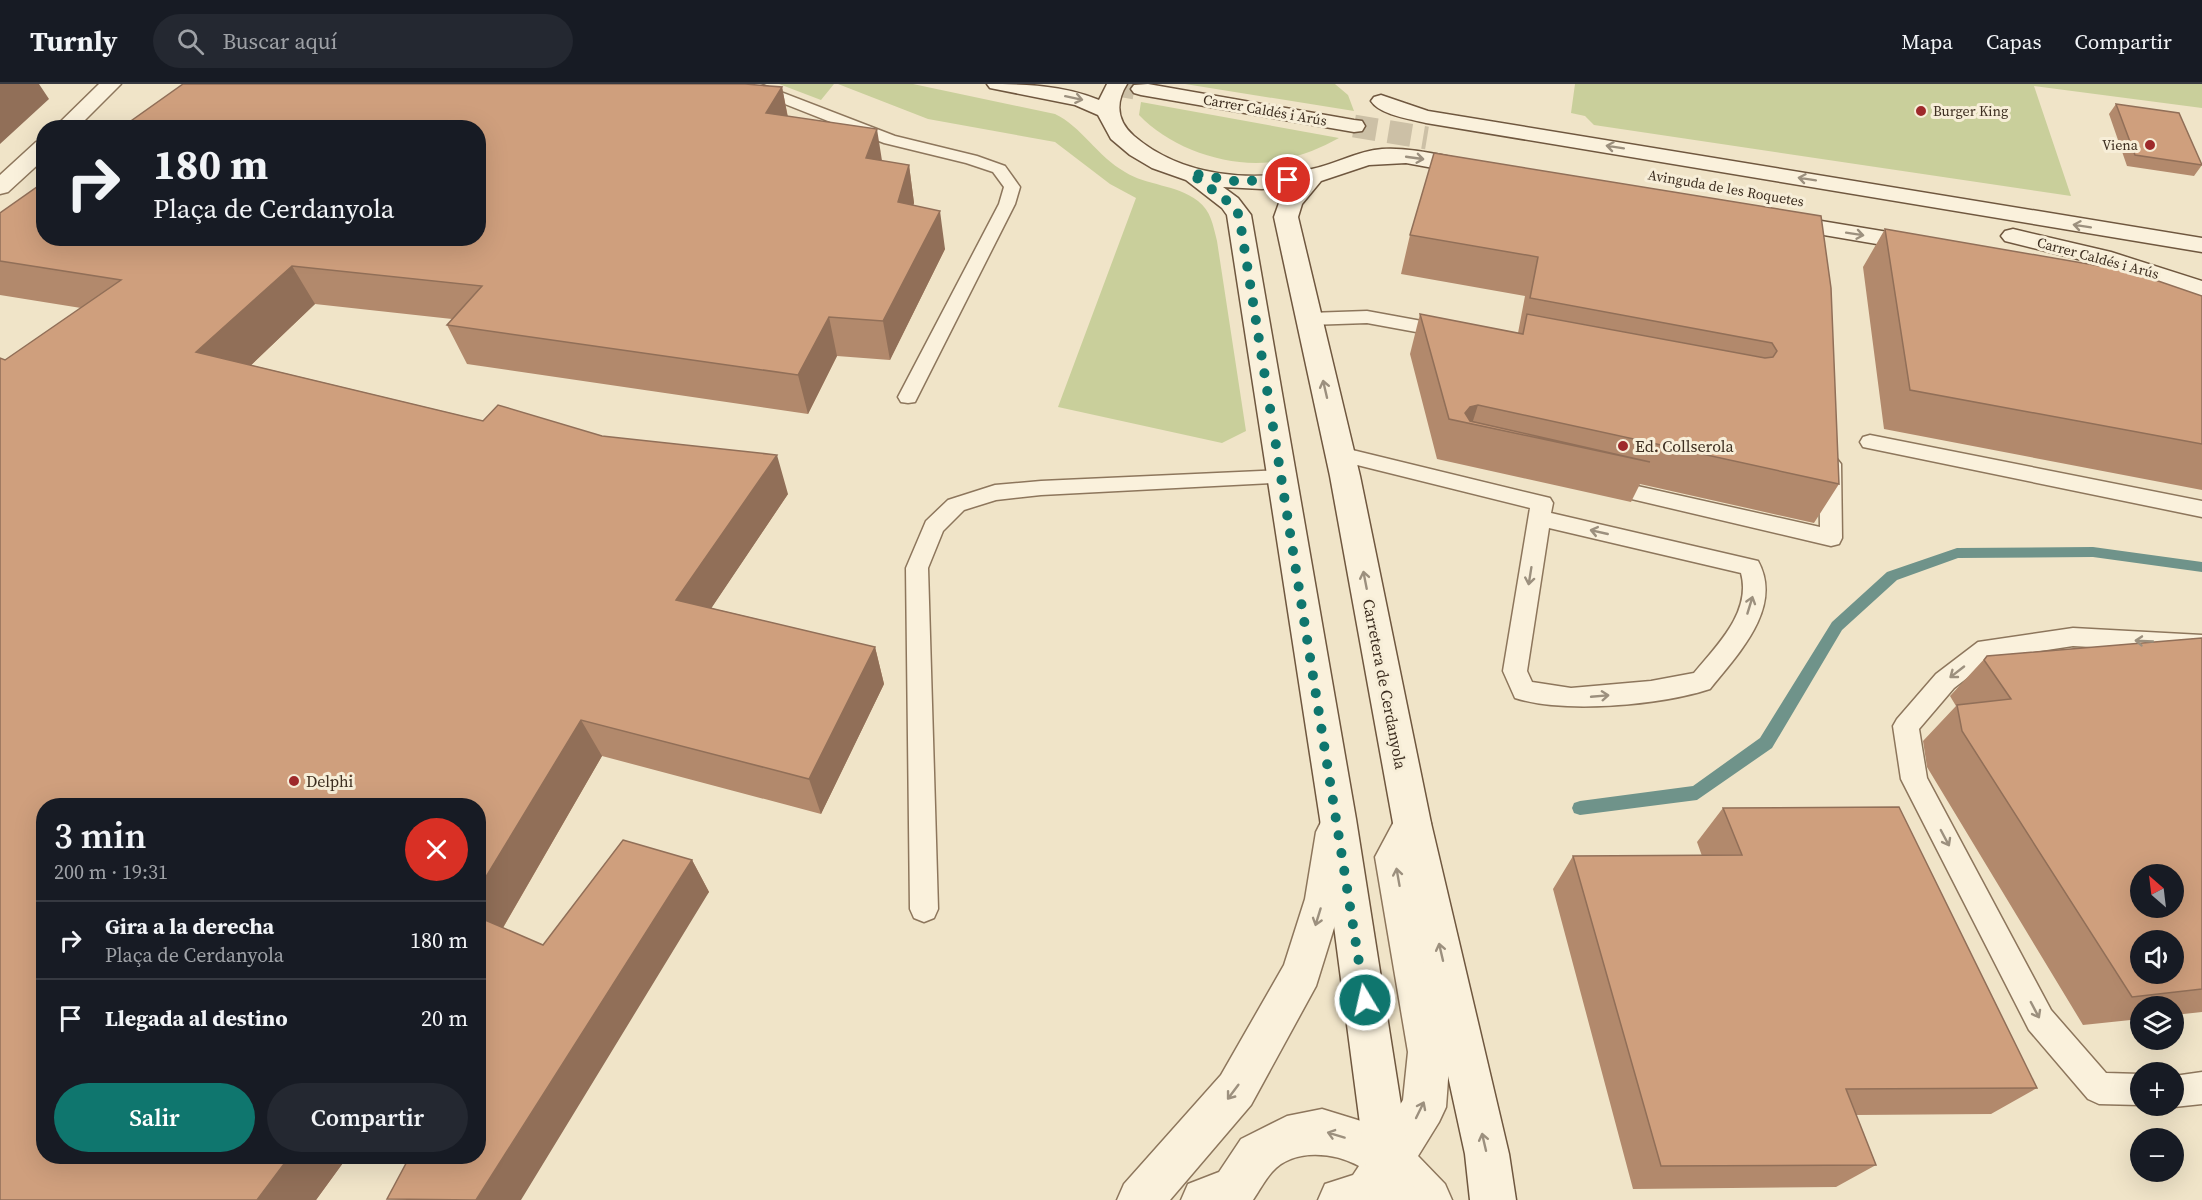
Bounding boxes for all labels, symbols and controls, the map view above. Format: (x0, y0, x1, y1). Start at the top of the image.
search box (153, 14, 573, 68)
text: Turnly (30, 22, 117, 60)
icon: search (174, 25, 207, 58)
text: Buscar aquí (222, 26, 337, 56)
text: Mapa (1901, 27, 1953, 56)
text: Capas (1986, 27, 2042, 56)
text: Compartir (2075, 27, 2172, 56)
street label: Carrer Caldés i Arús (1202, 89, 1328, 131)
one-way arrow (1064, 93, 1083, 105)
place label: Burger King (1933, 101, 2008, 121)
marker: Burger King (1914, 104, 1928, 118)
text: 180 m (153, 135, 268, 193)
place label: Viena (2102, 135, 2139, 155)
marker: Viena (2143, 138, 2157, 152)
one-way arrow (1605, 141, 1625, 152)
icon: right (54, 144, 132, 222)
one-way arrow (1404, 153, 1424, 164)
pin (1262, 154, 1313, 205)
icon: arrive (1271, 163, 1304, 196)
street label: Avinguda de les Roquetes (1646, 164, 1806, 212)
one-way arrow (1798, 173, 1817, 184)
text: Plaça de Cerdanyola (153, 190, 395, 227)
one-way arrow (2073, 221, 2092, 232)
one-way arrow (1845, 228, 1865, 239)
street label: Carrer Caldés i Arús (2035, 232, 2161, 284)
one-way arrow (1319, 380, 1331, 399)
place label: Ed. Collserola (1635, 435, 1734, 457)
marker: Ed. Collserola (1616, 439, 1630, 453)
one-way arrow (1590, 525, 1609, 537)
one-way arrow (1525, 565, 1536, 585)
one-way arrow (1359, 570, 1370, 590)
one-way arrow (1745, 596, 1756, 615)
street label: Carretera de Cerdanyola (1358, 597, 1412, 772)
one-way arrow (2134, 635, 2154, 646)
one-way arrow (1950, 665, 1966, 678)
one-way arrow (1589, 690, 1609, 701)
place label: Delphi (306, 770, 354, 792)
marker: Delphi (287, 774, 301, 788)
text: 3 min (54, 811, 146, 860)
button: close (405, 818, 468, 881)
one-way arrow (1940, 828, 1951, 846)
text: 200 m · 19:31 (54, 858, 168, 886)
north arrow (2130, 864, 2184, 918)
map controls (2130, 864, 2184, 1182)
one-way arrow (1392, 868, 1403, 887)
one-way arrow (1312, 907, 1323, 926)
text: Gira a la derecha (105, 911, 274, 941)
icon: right (54, 924, 87, 957)
text: 180 m (410, 925, 468, 955)
button: sound (2130, 930, 2184, 984)
text: Plaça de Cerdanyola (105, 941, 284, 969)
one-way arrow (1435, 943, 1446, 962)
position arrow (1333, 968, 1397, 1032)
button: layers (2130, 996, 2184, 1050)
one-way arrow (2030, 1001, 2041, 1019)
icon: arrive (54, 1002, 87, 1035)
text: Llegada al destino (105, 1003, 288, 1033)
text: 20 m (421, 1003, 468, 1033)
button: + (2130, 1062, 2184, 1116)
button: Salir (54, 1083, 255, 1152)
button: Compartir (267, 1083, 468, 1152)
one-way arrow (1227, 1083, 1240, 1099)
one-way arrow (1415, 1101, 1427, 1119)
button: − (2130, 1128, 2184, 1182)
one-way arrow (1327, 1129, 1346, 1140)
one-way arrow (1478, 1133, 1489, 1153)

